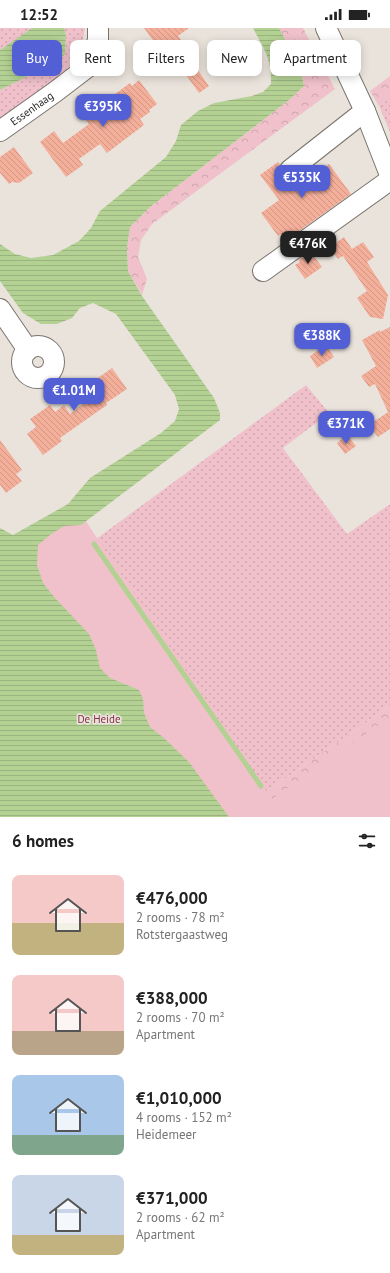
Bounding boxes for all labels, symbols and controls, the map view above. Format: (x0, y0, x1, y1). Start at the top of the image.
text: 12:52 (20, 5, 58, 24)
chip: Buy (12, 40, 62, 76)
chip: Rent (70, 40, 125, 76)
chip: Filters (133, 40, 199, 76)
chip: New (207, 40, 262, 76)
chip: Apartment (270, 40, 361, 76)
street label: Essenhaag (7, 88, 56, 129)
pin: €395K (75, 94, 131, 128)
text: €395K (84, 98, 122, 115)
pin: €535K (274, 165, 330, 199)
text: €535K (283, 169, 321, 186)
pin: €476K (280, 231, 336, 265)
text: €476K (289, 235, 327, 252)
pin: €388K (294, 323, 350, 357)
text: €388K (303, 327, 341, 344)
pin: €1.01M (41, 378, 107, 412)
text: €1.01M (52, 382, 96, 399)
pin: €371K (318, 411, 374, 445)
text: €371K (327, 415, 365, 432)
park label: De Heide (77, 712, 121, 726)
text: 6 homes (12, 830, 74, 852)
icon: filters (356, 830, 378, 852)
text: €476,000 (136, 887, 208, 909)
icon: home (44, 891, 92, 939)
text: 2 rooms · 78 m² (136, 909, 225, 926)
text: Rotstergaastweg (136, 926, 228, 943)
text: €388,000 (136, 987, 208, 1009)
icon: home (44, 991, 92, 1039)
text: 2 rooms · 70 m² (136, 1009, 225, 1026)
text: Apartment (136, 1026, 195, 1043)
text: €1,010,000 (136, 1087, 222, 1109)
icon: home (44, 1091, 92, 1139)
text: 4 rooms · 152 m² (136, 1109, 232, 1126)
text: Heidemeer (136, 1126, 196, 1143)
text: €371,000 (136, 1187, 208, 1209)
icon: home (44, 1191, 92, 1239)
text: 2 rooms · 62 m² (136, 1209, 225, 1226)
text: Apartment (136, 1226, 195, 1243)

